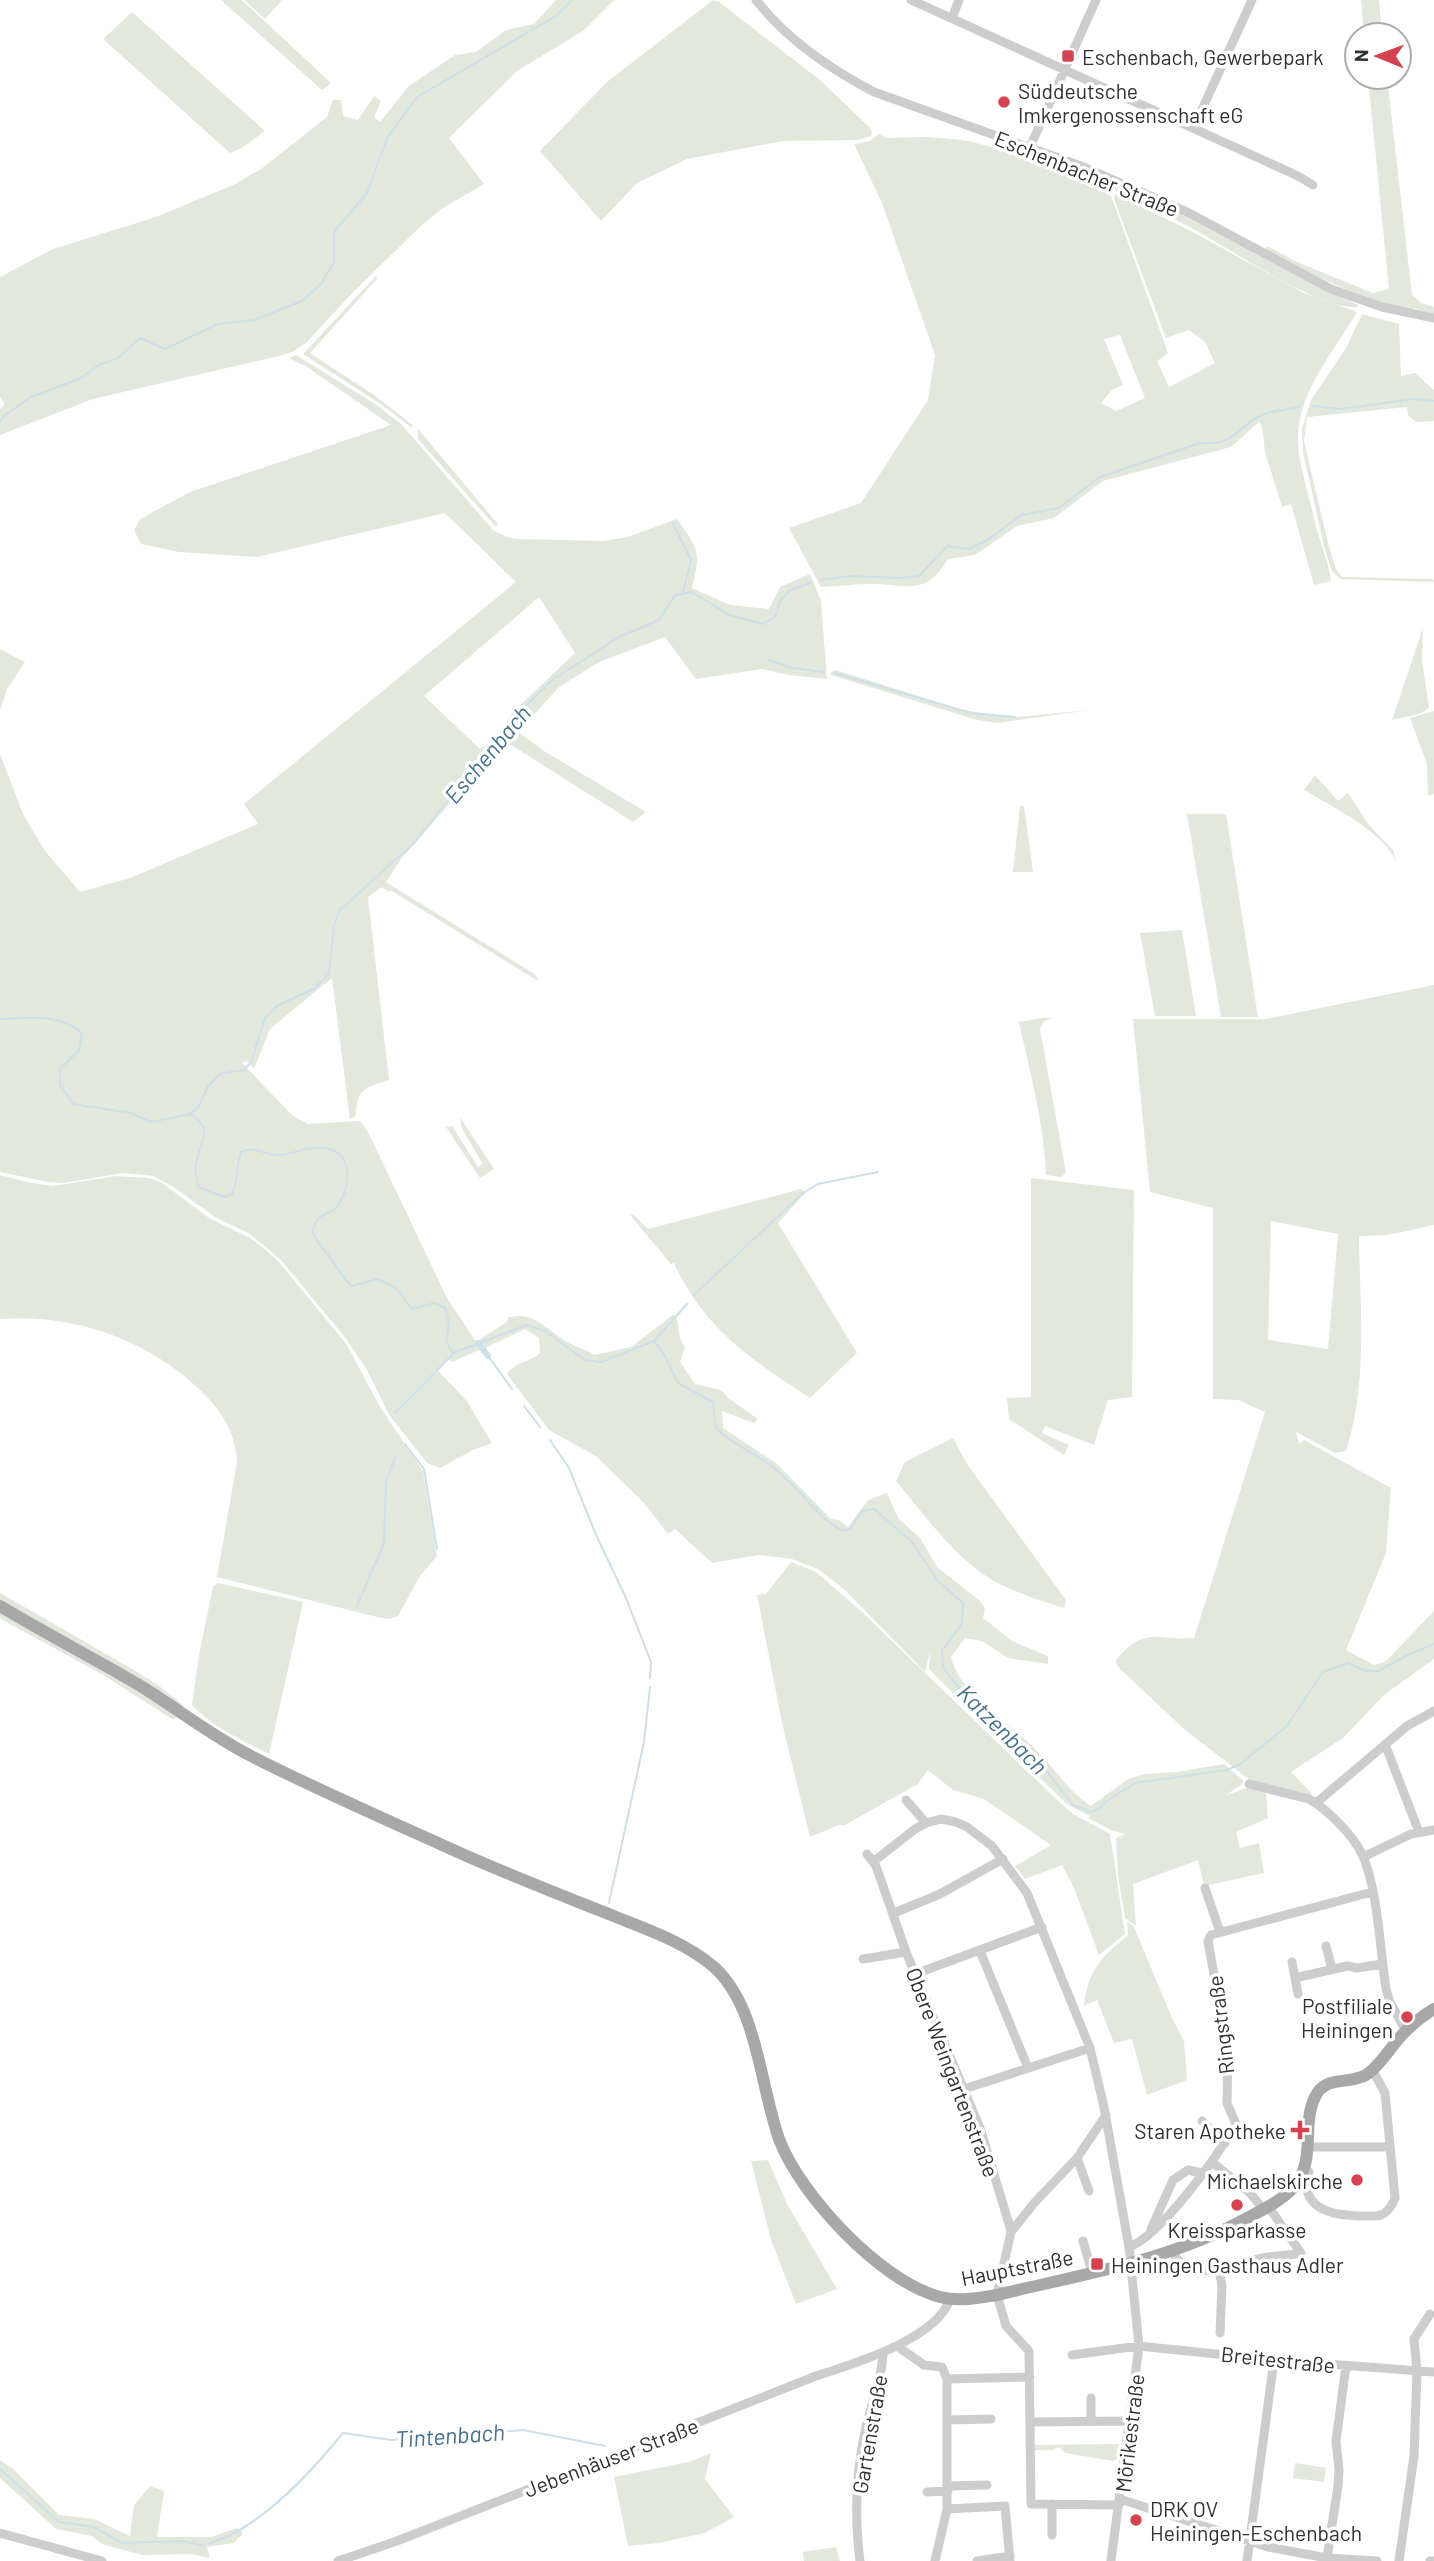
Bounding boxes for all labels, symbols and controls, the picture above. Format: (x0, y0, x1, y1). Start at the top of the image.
north arrow (1343, 21, 1413, 91)
place label: Eschenbach, Gewerbepark (1082, 44, 1324, 69)
marker: Eschenbach, Gewerbepark (1060, 48, 1076, 64)
text: N (1349, 49, 1372, 62)
place label: Süddeutsche Imkergenossenschaft eG (1018, 78, 1243, 127)
marker: Süddeutsche Imkergenossenschaft eG (996, 94, 1012, 110)
street label: Eschenbacher Straße (992, 125, 1182, 221)
water label: Eschenbach (438, 699, 536, 809)
water label: Katzenbach (952, 1678, 1054, 1780)
street label: Obere Weingartenstraße (901, 1964, 1005, 2180)
street label: Ringstraße (1202, 1974, 1238, 2076)
place label: Postfiliale Heiningen (1301, 1993, 1393, 2042)
marker: Postfiliale Heiningen (1399, 2009, 1415, 2025)
place label: Staren Apotheke (1134, 2118, 1286, 2143)
marker: Staren Apotheke (1292, 2122, 1308, 2138)
place label: Michaelskirche (1207, 2168, 1343, 2193)
marker: Michaelskirche (1349, 2172, 1365, 2188)
marker: Kreissparkasse (1229, 2197, 1245, 2213)
place label: Kreissparkasse (1168, 2217, 1306, 2242)
street label: Hauptstraße (959, 2244, 1075, 2290)
place label: Heiningen Gasthaus Adler (1111, 2252, 1344, 2277)
marker: Heiningen Gasthaus Adler (1089, 2256, 1105, 2272)
street label: Breitestraße (1220, 2341, 1336, 2377)
street label: Mörikestraße (1109, 2372, 1149, 2494)
street label: Gartenstraße (846, 2373, 892, 2495)
street label: Jebenhäuser Straße (520, 2412, 702, 2502)
water label: Tintenbach (394, 2417, 506, 2453)
place label: DRK OV Heiningen-Eschenbach (1150, 2496, 1362, 2545)
marker: DRK OV Heiningen-Eschenbach (1128, 2512, 1144, 2528)

